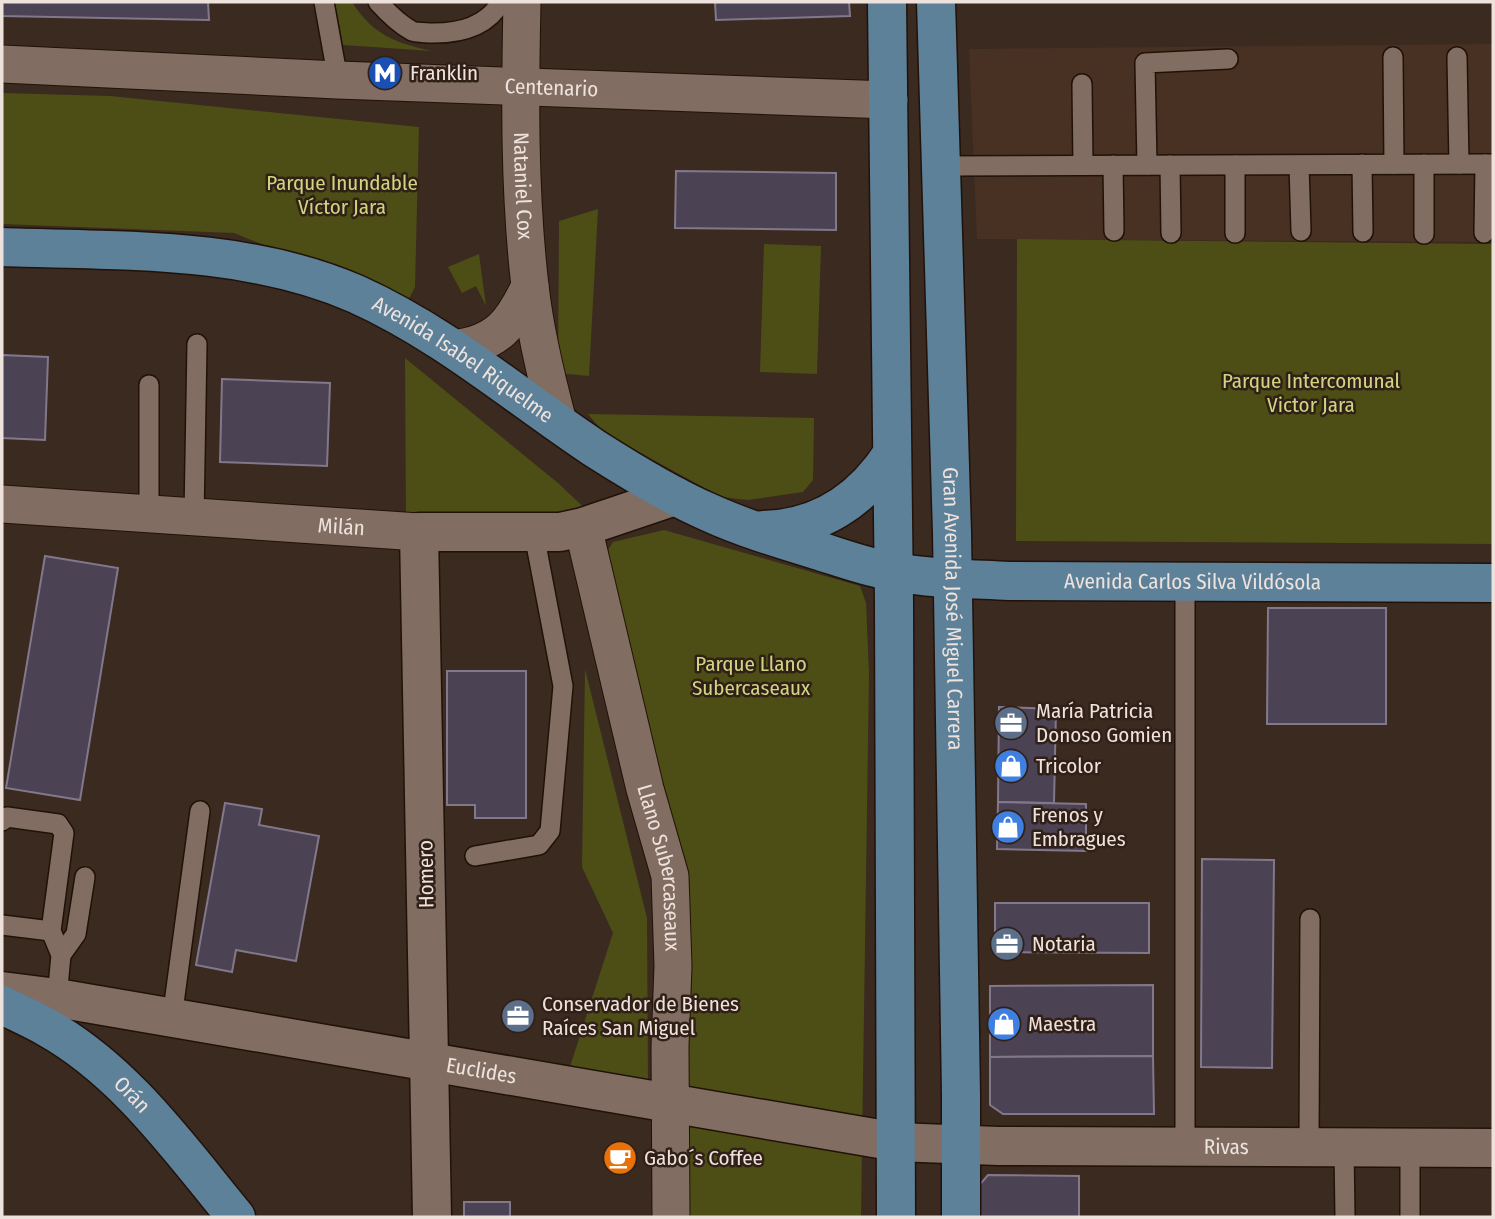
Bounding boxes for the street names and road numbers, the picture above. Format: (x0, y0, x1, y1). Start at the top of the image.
street label: Centenario (504, 73, 599, 102)
street label: Nataniel Cox (508, 132, 539, 241)
street label: Avenida Isabel Riquelme (368, 291, 558, 429)
street label: Gran Avenida José Miguel Carrera (937, 467, 968, 751)
street label: Milán (317, 512, 366, 541)
street label: Avenida Carlos Silva Vildósola (1064, 568, 1321, 595)
street label: Llano Subercaseaux (631, 781, 686, 953)
street label: Homero (412, 840, 440, 908)
street label: Euclides (444, 1052, 519, 1090)
street label: Orán (108, 1071, 156, 1118)
street label: Rivas (1204, 1134, 1249, 1160)

